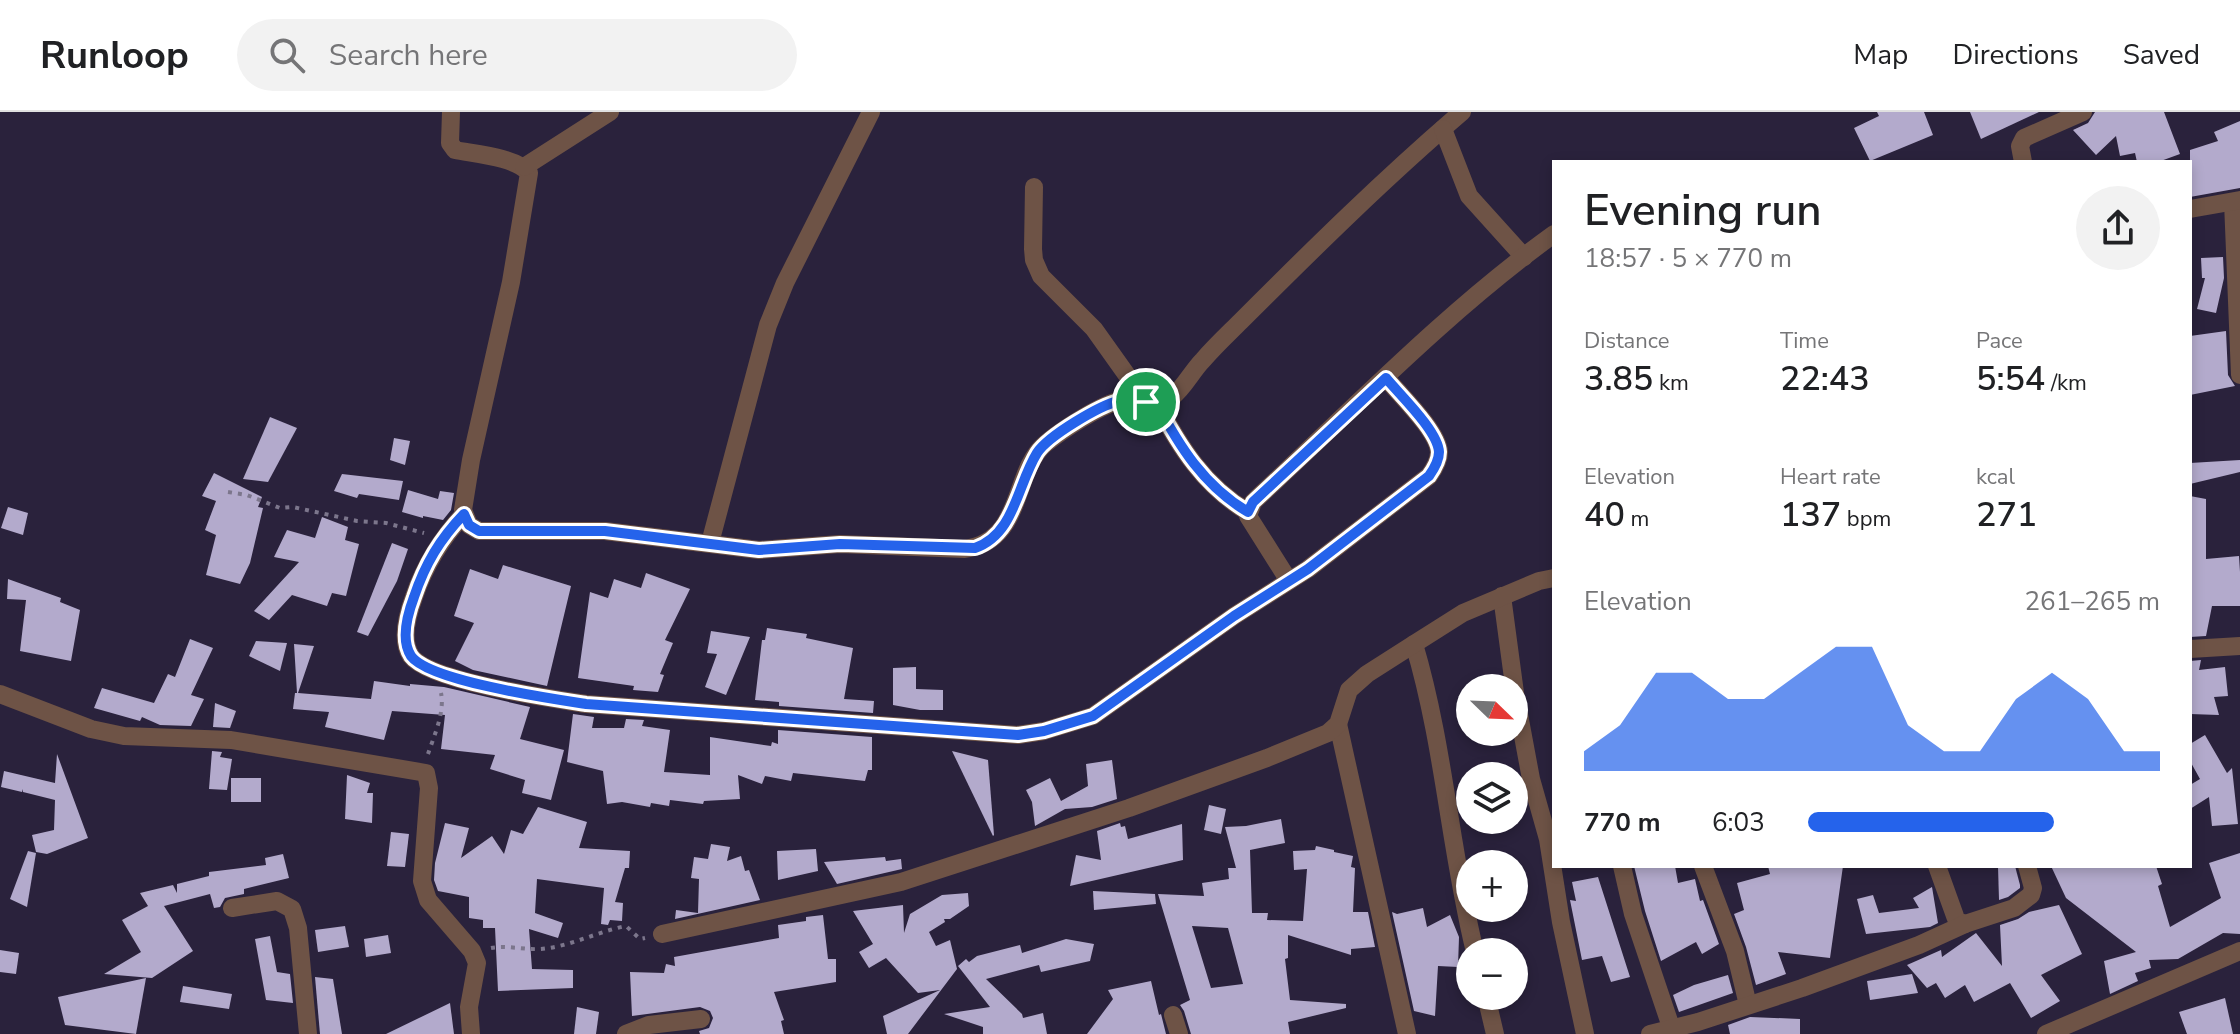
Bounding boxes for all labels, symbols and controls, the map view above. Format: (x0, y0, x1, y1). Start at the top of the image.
search box (237, 19, 797, 91)
text: Runloop (40, 30, 189, 81)
icon: search (265, 33, 309, 77)
text: Search here (329, 35, 488, 76)
text: Map (1853, 36, 1908, 74)
text: Directions (1952, 36, 2079, 74)
text: Saved (2123, 36, 2200, 74)
text: Evening run (1584, 181, 1822, 241)
button: share (2076, 186, 2160, 270)
text: 18:57 · 5 × 770 m (1584, 241, 1792, 276)
text: Distance (1584, 326, 1669, 356)
text: Time (1780, 326, 1829, 356)
text: Pace (1976, 326, 2023, 356)
text: 3.85 (1584, 356, 1653, 402)
text: 22:43 (1780, 356, 1870, 402)
text: 5:54 (1976, 356, 2045, 402)
pin (1112, 368, 1180, 436)
text: km (1653, 368, 1689, 398)
text: /km (2045, 368, 2087, 398)
icon: arrive (1124, 380, 1168, 424)
text: Elevation (1584, 462, 1675, 492)
text: Heart rate (1780, 462, 1881, 492)
text: kcal (1976, 462, 2015, 492)
text: 40 (1584, 492, 1625, 538)
text: 137 (1780, 492, 1841, 538)
text: 271 (1976, 492, 2037, 538)
text: m (1625, 504, 1649, 534)
text: bpm (1841, 504, 1891, 534)
text: Elevation (1584, 584, 1692, 619)
text: 261–265 m (2024, 584, 2160, 619)
north arrow (1456, 674, 1528, 746)
map controls (1456, 674, 1528, 1010)
button: layers (1456, 762, 1528, 834)
text: 770 m (1584, 805, 1661, 840)
text: 6:03 (1712, 805, 1765, 840)
button: + (1456, 850, 1528, 922)
button: − (1456, 938, 1528, 1010)

